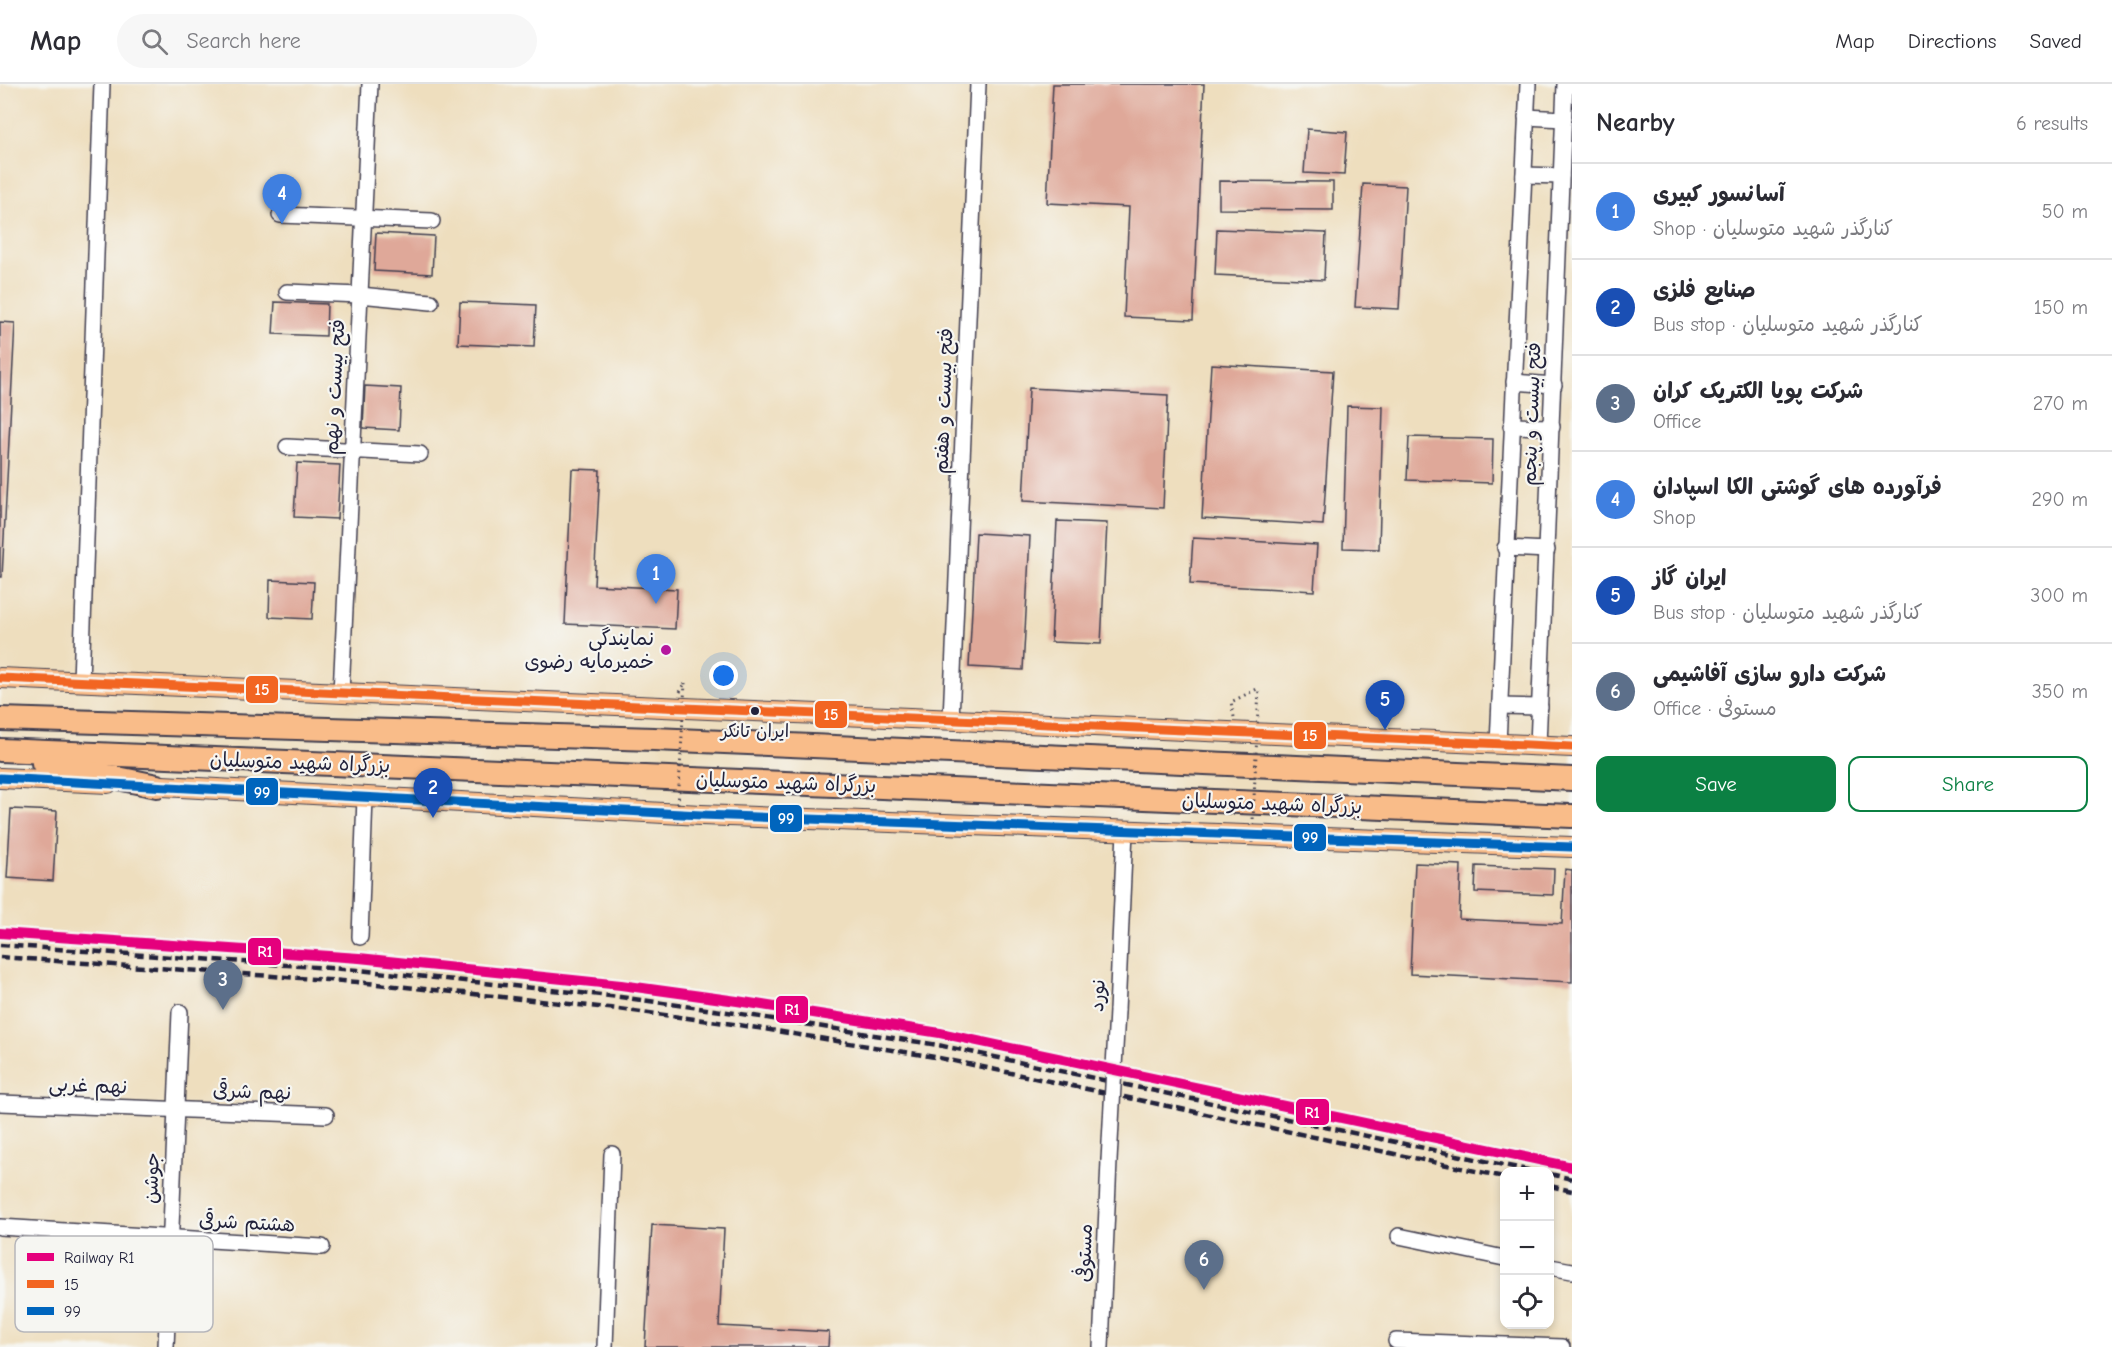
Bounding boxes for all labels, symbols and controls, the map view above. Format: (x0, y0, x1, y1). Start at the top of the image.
search box (117, 14, 537, 68)
text: Map (30, 25, 81, 57)
icon: search (138, 25, 171, 58)
text: Search here (186, 28, 301, 54)
text: Map (1835, 29, 1875, 53)
text: Directions (1908, 29, 1997, 53)
text: Saved (2030, 29, 2082, 53)
text: Nearby (1596, 108, 1675, 138)
text: 6 results (2016, 112, 2088, 135)
pin: 4 (262, 174, 302, 224)
text: آسانسور کبیری (1653, 181, 1785, 207)
text: 1 (1612, 200, 1619, 223)
text: 50 m (2042, 200, 2088, 223)
text: Shop · کنارگذر شهید متوسلیان (1653, 217, 1893, 240)
text: صنایع فلزی (1653, 277, 1755, 303)
text: 2 (1611, 296, 1620, 319)
text: 150 m (2034, 296, 2088, 319)
text: Bus stop · کنارگذر شهید متوسلیان (1653, 313, 1923, 336)
street label: فتح بیست و نهم (319, 319, 353, 456)
street label: فتح بیست و هفتم (929, 328, 961, 474)
street label: فتح بیست و پنجم (1518, 342, 1548, 486)
text: شرکت پویا الکتریک کران (1653, 378, 1863, 404)
text: 3 (1611, 392, 1620, 415)
text: 270 m (2033, 392, 2088, 415)
text: Office (1653, 410, 1701, 433)
text: فرآورده های گوشتی الکا اسپادان (1653, 474, 1942, 500)
text: 4 (1611, 488, 1620, 511)
text: 290 m (2032, 488, 2088, 511)
text: Shop (1653, 506, 1696, 529)
pin: 1 (636, 554, 676, 604)
text: ایران گاز (1653, 565, 1726, 591)
text: 5 (1610, 584, 1621, 607)
text: 300 m (2030, 584, 2088, 607)
text: Bus stop · کنارگذر شهید متوسلیان (1653, 601, 1923, 624)
place label: نمایندگی خمیرمایه رضوی (524, 627, 654, 673)
marker: نمایندگی خمیرمایه رضوی (659, 643, 673, 657)
your location (709, 661, 738, 690)
text: شرکت دارو سازی آفاشیمی (1653, 661, 1886, 687)
line badge: 15 (245, 675, 279, 704)
pin: 5 (1366, 680, 1404, 730)
text: 6 (1610, 680, 1621, 703)
text: 350 m (2032, 680, 2088, 703)
text: 15 (255, 681, 269, 699)
text: Office · مستوفی (1653, 697, 1777, 720)
line badge: 15 (814, 700, 848, 729)
marker: ایران تانکر (749, 705, 761, 717)
text: 15 (824, 706, 838, 724)
place label: ایران تانکر (719, 721, 789, 742)
line badge: 15 (1293, 721, 1327, 750)
text: 15 (1303, 727, 1317, 745)
street label: بزرگراه شهید متوسلیان (209, 748, 391, 777)
button: Save (1596, 756, 1836, 812)
button: Share (1848, 756, 2088, 812)
pin: 2 (414, 768, 452, 818)
street label: بزرگراه شهید متوسلیان (695, 768, 877, 797)
line badge: 99 (245, 777, 279, 806)
text: 99 (254, 784, 270, 802)
street label: بزرگراه شهید متوسلیان (1181, 789, 1363, 818)
line badge: 99 (769, 804, 803, 833)
text: 99 (778, 810, 794, 828)
line badge: 99 (1293, 823, 1327, 852)
text: 99 (1302, 829, 1318, 847)
line badge: R1 (247, 937, 282, 966)
text: R1 (257, 943, 273, 961)
pin: 3 (204, 960, 242, 1010)
street label: نورد (1085, 978, 1110, 1012)
line badge: R1 (775, 995, 809, 1024)
text: R1 (784, 1001, 800, 1019)
street label: نهم غربی (48, 1073, 128, 1101)
street label: نهم شرقی (212, 1077, 292, 1107)
line badge: R1 (1295, 1098, 1330, 1126)
text: R1 (1304, 1104, 1320, 1122)
street label: جوشن (139, 1152, 164, 1204)
map controls (1500, 1167, 1554, 1329)
button: + (1500, 1167, 1554, 1221)
street label: هشتم شرقی (198, 1206, 296, 1240)
button: − (1500, 1221, 1554, 1275)
street label: مستوفی (1070, 1223, 1097, 1283)
legend (15, 1236, 213, 1332)
pin: 6 (1184, 1240, 1224, 1290)
text: Railway R1 (64, 1249, 135, 1267)
button: locate (1500, 1275, 1554, 1329)
text: 15 (64, 1276, 79, 1294)
text: 99 (64, 1303, 81, 1321)

